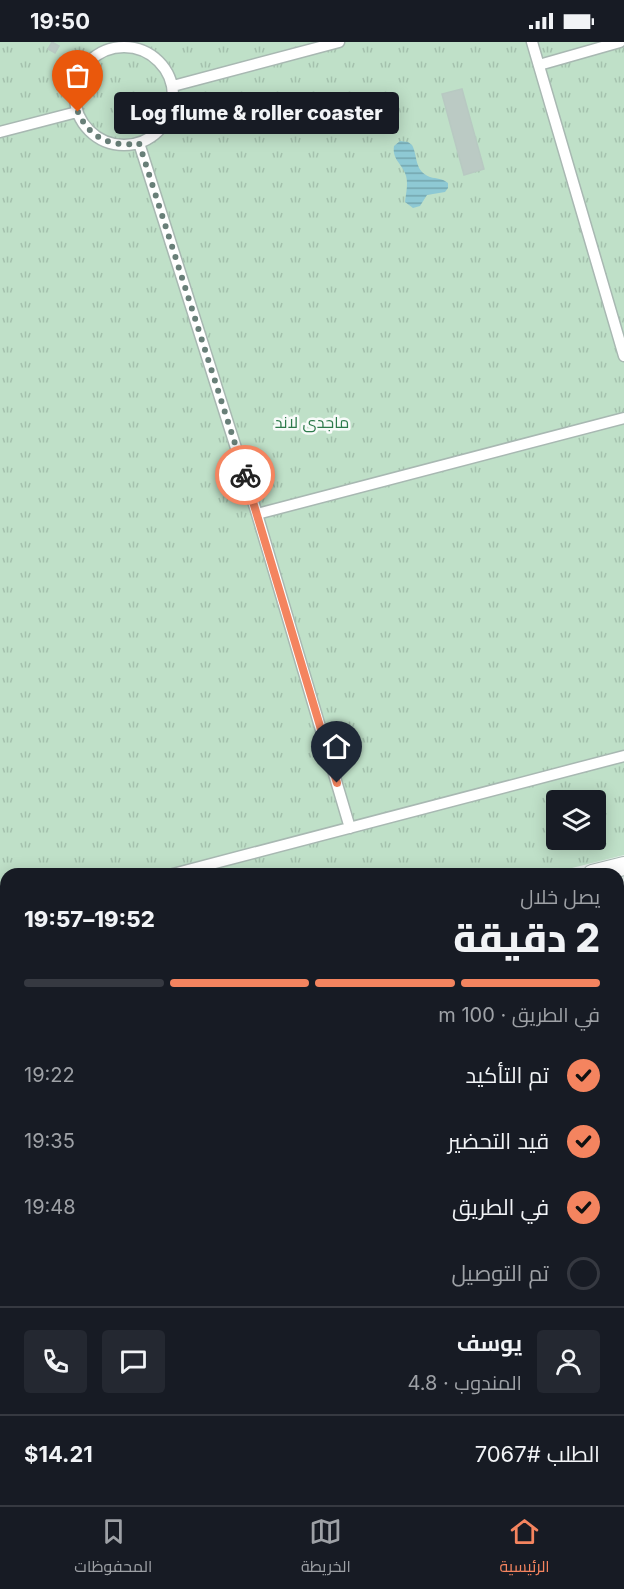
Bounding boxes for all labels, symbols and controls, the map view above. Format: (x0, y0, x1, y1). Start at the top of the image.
text: 19:50 (30, 8, 90, 34)
pin (52, 50, 103, 112)
icon: bag (61, 59, 94, 92)
callout: Log flume & roller coaster (114, 91, 399, 133)
text: Log flume & roller coaster (130, 101, 383, 125)
park label: ماجدی لاند (275, 412, 349, 433)
courier (215, 445, 275, 505)
icon: bike (229, 459, 262, 492)
pin (311, 721, 362, 783)
icon: home (320, 730, 353, 763)
map controls (546, 790, 606, 850)
button: layers (546, 790, 606, 850)
text: يصل خلال (520, 885, 600, 909)
text: 19:52–19:57 (24, 906, 155, 932)
text: 2 دقيقة (453, 914, 600, 961)
text: في الطريق · 100 m (438, 1003, 600, 1027)
icon: check (567, 1059, 600, 1092)
text: تم التأكيد (466, 1062, 549, 1088)
text: 19:22 (24, 1063, 75, 1087)
icon: check (567, 1125, 600, 1158)
text: قيد التحضير (448, 1128, 549, 1154)
text: 19:35 (24, 1129, 75, 1153)
icon: check (567, 1191, 600, 1224)
text: في الطريق (452, 1194, 549, 1220)
text: 19:48 (24, 1195, 76, 1219)
text: تم التوصيل (451, 1260, 549, 1286)
button: phone (24, 1330, 87, 1393)
button: chat (102, 1330, 165, 1393)
text: يوسف (457, 1330, 522, 1356)
button: person (537, 1330, 600, 1393)
text: المندوب · 4.8 (407, 1371, 522, 1395)
text: $14.21 (24, 1441, 93, 1467)
text: الطلب #7067 (475, 1441, 600, 1467)
tab: المحفوظات (74, 1515, 152, 1581)
tab: الخريطة (301, 1515, 351, 1581)
tab: الرئيسية (499, 1515, 550, 1581)

